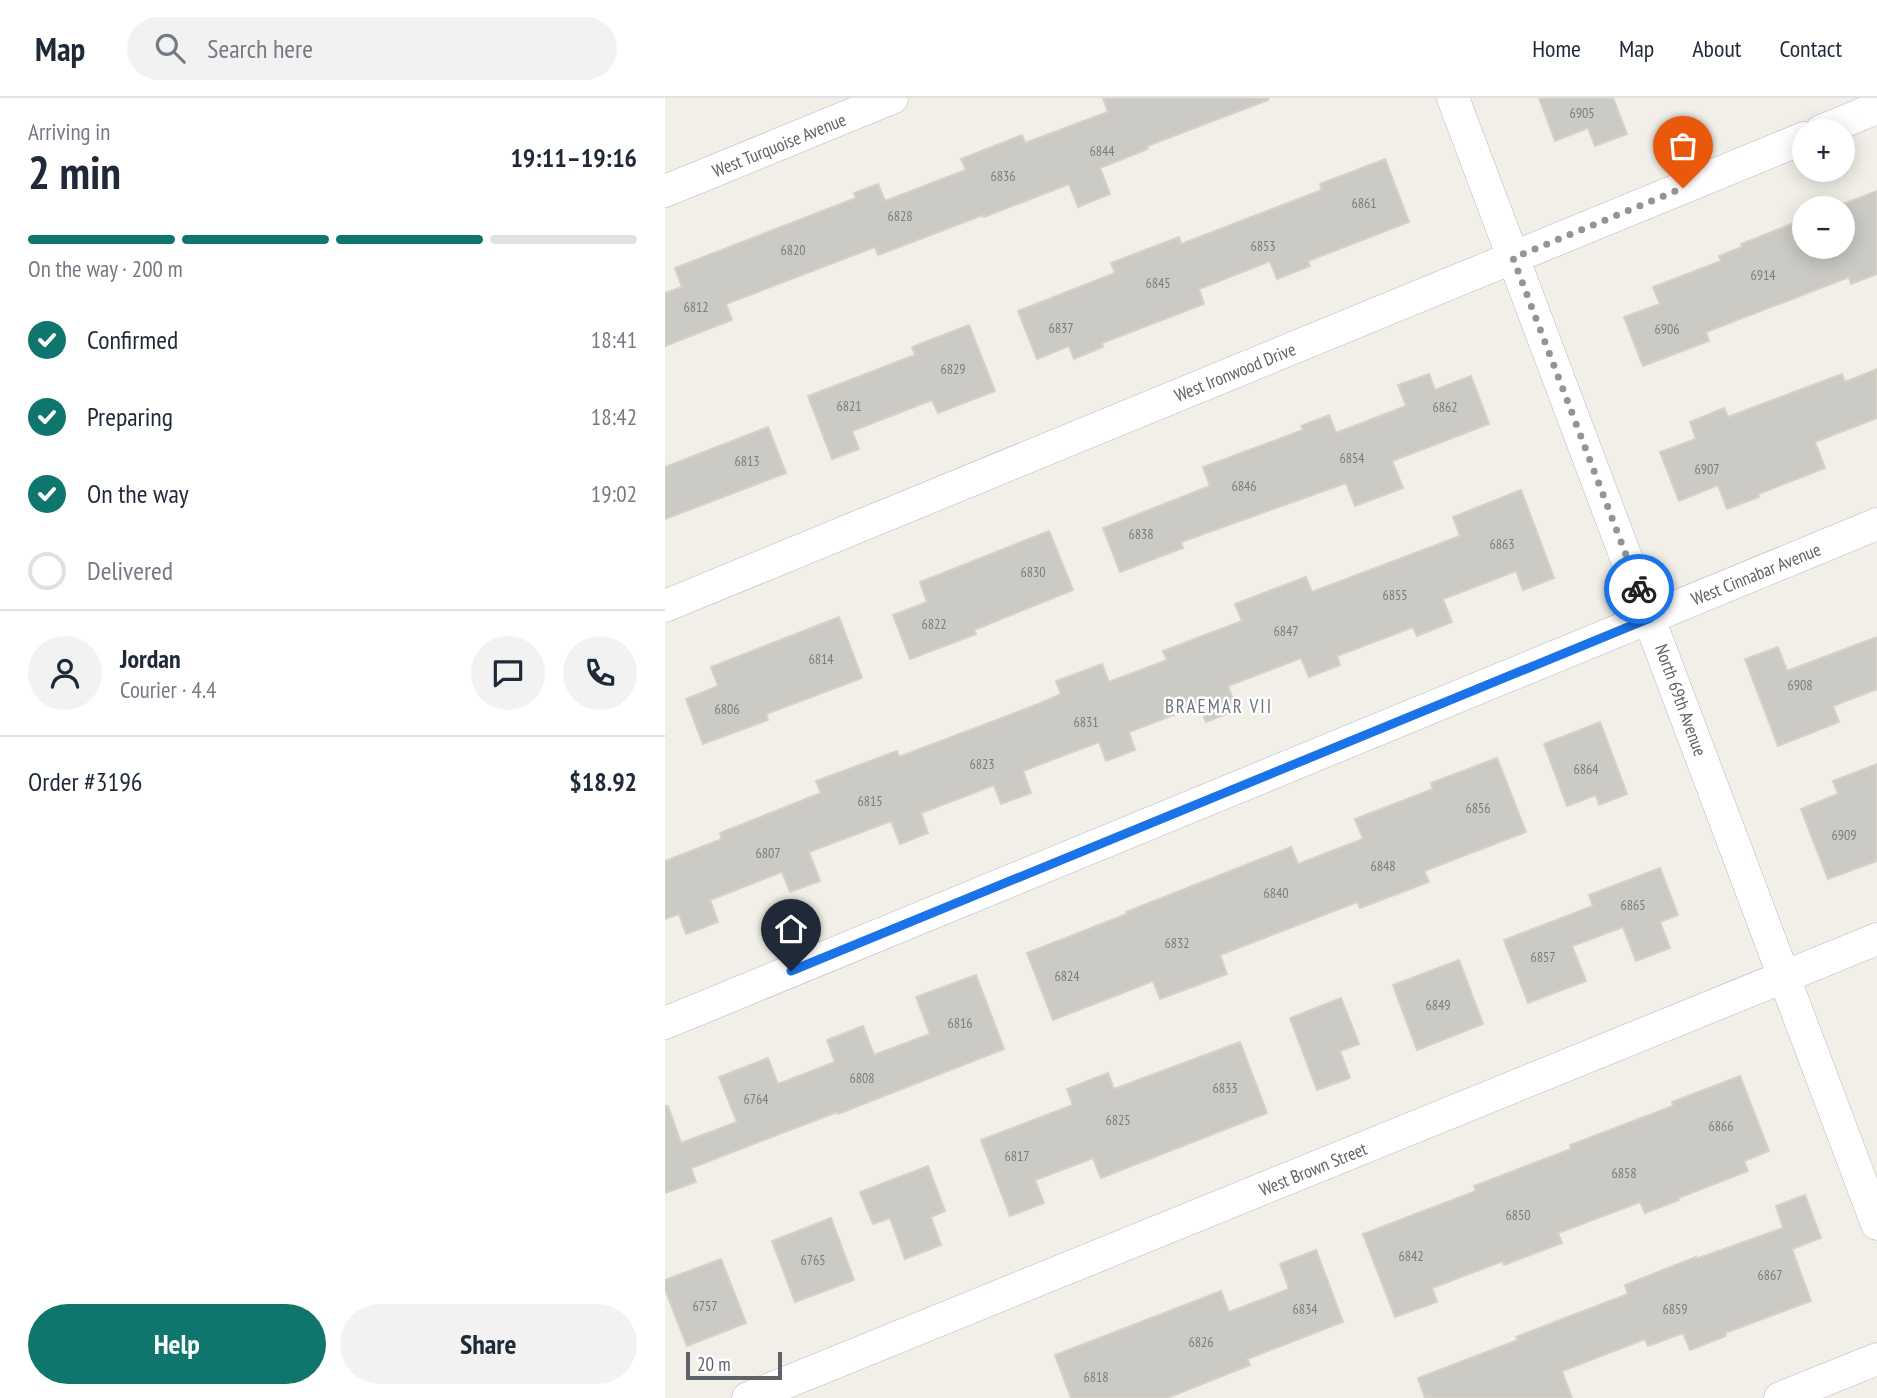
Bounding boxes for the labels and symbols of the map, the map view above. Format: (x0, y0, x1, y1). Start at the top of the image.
house number: 6905 (1569, 104, 1595, 122)
street label: West Turquoise Avenue (709, 108, 849, 182)
pin (1653, 116, 1713, 188)
house number: 6844 (1089, 142, 1115, 160)
house number: 6836 (990, 167, 1016, 185)
house number: 6861 (1351, 194, 1377, 212)
house number: 6828 (887, 207, 913, 225)
house number: 6853 (1250, 237, 1276, 255)
house number: 6820 (780, 241, 806, 259)
house number: 6914 (1750, 266, 1776, 284)
house number: 6845 (1145, 274, 1171, 292)
house number: 6812 (683, 298, 709, 316)
house number: 6837 (1048, 319, 1074, 337)
house number: 6906 (1654, 320, 1680, 338)
street label: West Ironwood Drive (1171, 337, 1299, 407)
house number: 6829 (940, 360, 966, 378)
house number: 6821 (836, 397, 862, 415)
house number: 6862 (1432, 398, 1458, 416)
house number: 6854 (1339, 449, 1365, 467)
house number: 6813 (734, 452, 760, 470)
house number: 6907 (1694, 460, 1720, 478)
house number: 6846 (1231, 477, 1257, 495)
house number: 6838 (1128, 525, 1154, 543)
house number: 6863 (1489, 535, 1515, 553)
street label: West Cinnabar Avenue (1688, 538, 1824, 610)
courier (1604, 554, 1674, 624)
house number: 6830 (1020, 563, 1046, 581)
house number: 6855 (1382, 586, 1408, 604)
house number: 6822 (921, 615, 947, 633)
house number: 6847 (1273, 622, 1299, 640)
street label: North 69th Avenue (1650, 641, 1712, 759)
house number: 6814 (808, 650, 834, 668)
house number: 6908 (1787, 676, 1813, 694)
district label: BRAEMAR VII (1165, 694, 1273, 718)
house number: 6806 (714, 700, 740, 718)
house number: 6831 (1073, 713, 1099, 731)
house number: 6823 (969, 755, 995, 773)
house number: 6864 (1573, 760, 1599, 778)
house number: 6815 (857, 792, 883, 810)
house number: 6856 (1465, 799, 1491, 817)
house number: 6909 (1831, 826, 1857, 844)
house number: 6807 (755, 844, 781, 862)
house number: 6848 (1370, 857, 1396, 875)
house number: 6840 (1263, 884, 1289, 902)
house number: 6865 (1620, 896, 1646, 914)
pin (761, 899, 821, 971)
house number: 6832 (1164, 934, 1190, 952)
house number: 6857 (1530, 948, 1556, 966)
house number: 6824 (1054, 967, 1080, 985)
house number: 6849 (1425, 996, 1451, 1014)
house number: 6816 (947, 1014, 973, 1032)
house number: 6808 (849, 1069, 875, 1087)
house number: 6833 (1212, 1079, 1238, 1097)
house number: 6764 (743, 1090, 769, 1108)
house number: 6825 (1105, 1111, 1131, 1129)
house number: 6866 (1708, 1117, 1734, 1135)
street label: West Brown Street (1256, 1137, 1370, 1201)
house number: 6817 (1004, 1147, 1030, 1165)
house number: 6858 (1611, 1164, 1637, 1182)
house number: 6850 (1505, 1206, 1531, 1224)
house number: 6842 (1398, 1247, 1424, 1265)
house number: 6765 (800, 1251, 826, 1269)
house number: 6867 (1757, 1266, 1783, 1284)
house number: 6757 (692, 1297, 718, 1315)
house number: 6834 (1292, 1300, 1318, 1318)
house number: 6859 (1662, 1300, 1688, 1318)
house number: 6826 (1188, 1333, 1214, 1351)
scale bar (686, 1349, 782, 1381)
house number: 6818 (1083, 1368, 1109, 1386)

